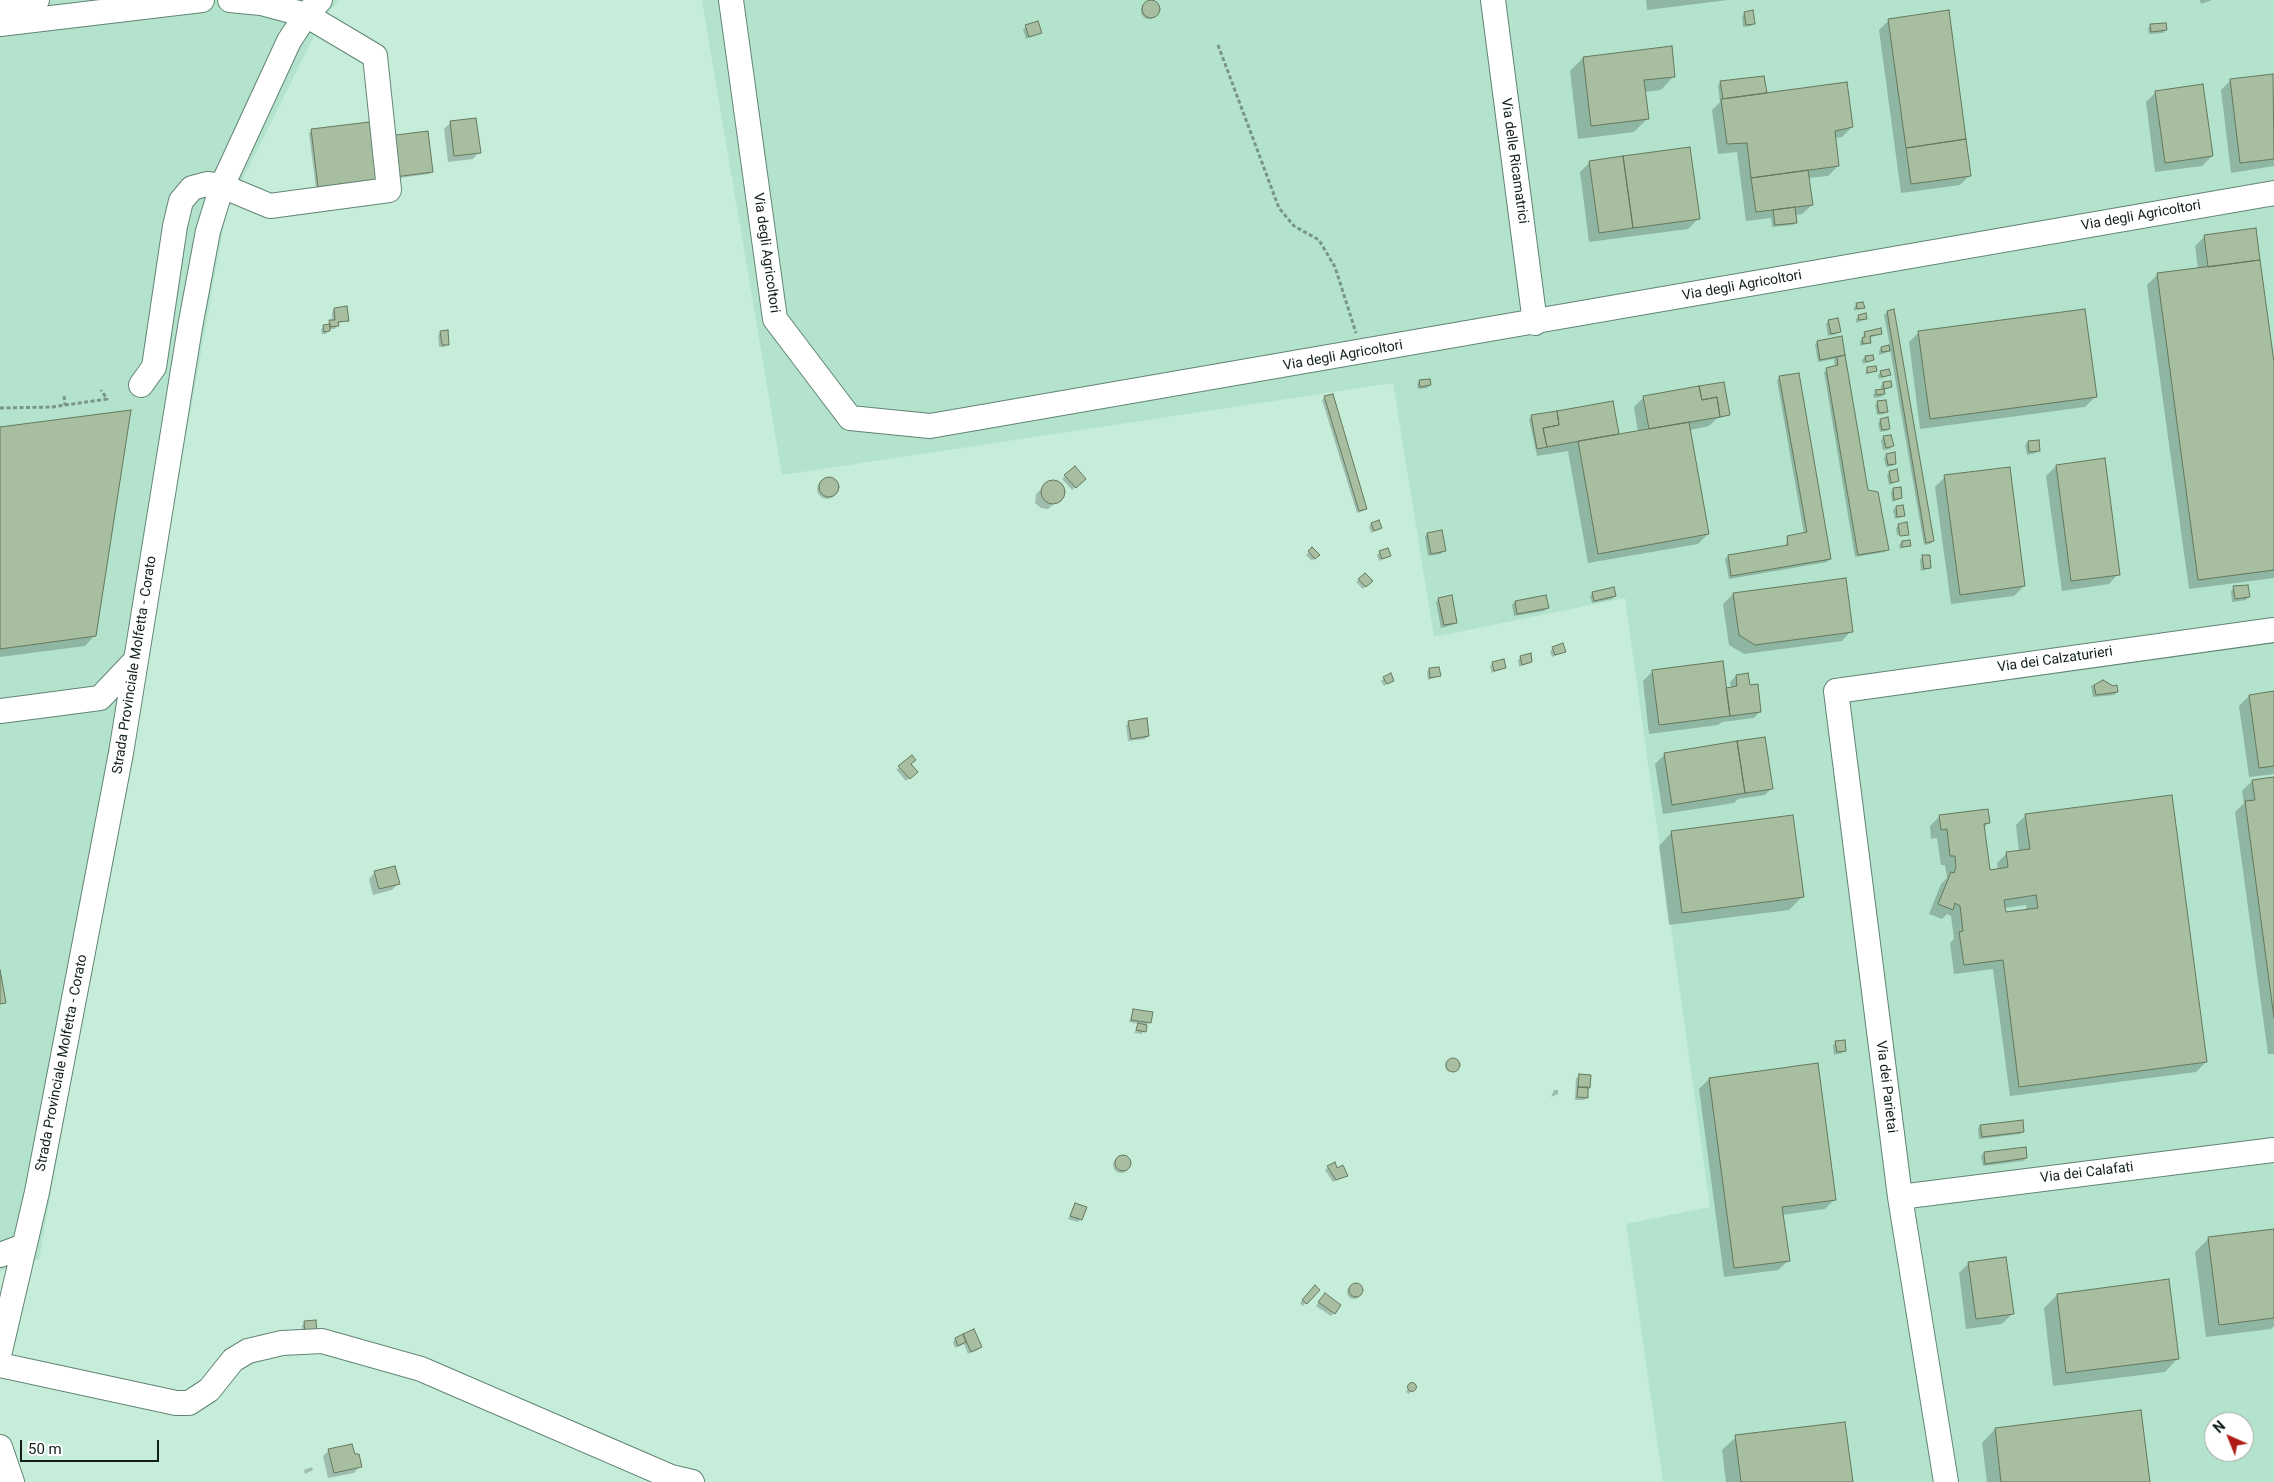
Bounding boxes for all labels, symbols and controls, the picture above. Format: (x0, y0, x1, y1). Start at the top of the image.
street label: Via delle Ricamatrici (1497, 97, 1531, 225)
street label: Via degli Agricoltori (749, 192, 783, 314)
street label: Via degli Agricoltori (2080, 197, 2202, 235)
street label: Via degli Agricoltori (1681, 267, 1803, 305)
street label: Via degli Agricoltori (1282, 337, 1404, 375)
street label: Strada Provinciale Molfetta - Corato (109, 555, 161, 775)
street label: Via dei Calzaturieri (1996, 644, 2114, 676)
street label: Strada Provinciale Molfetta - Corato (33, 953, 91, 1173)
street label: Via dei Parietai (1872, 1040, 1900, 1134)
street label: Via dei Calafati (2039, 1159, 2135, 1187)
north arrow (2204, 1412, 2254, 1462)
text: N (2210, 1418, 2228, 1436)
scale bar (22, 1430, 161, 1462)
text: 50 m (28, 1440, 62, 1458)

